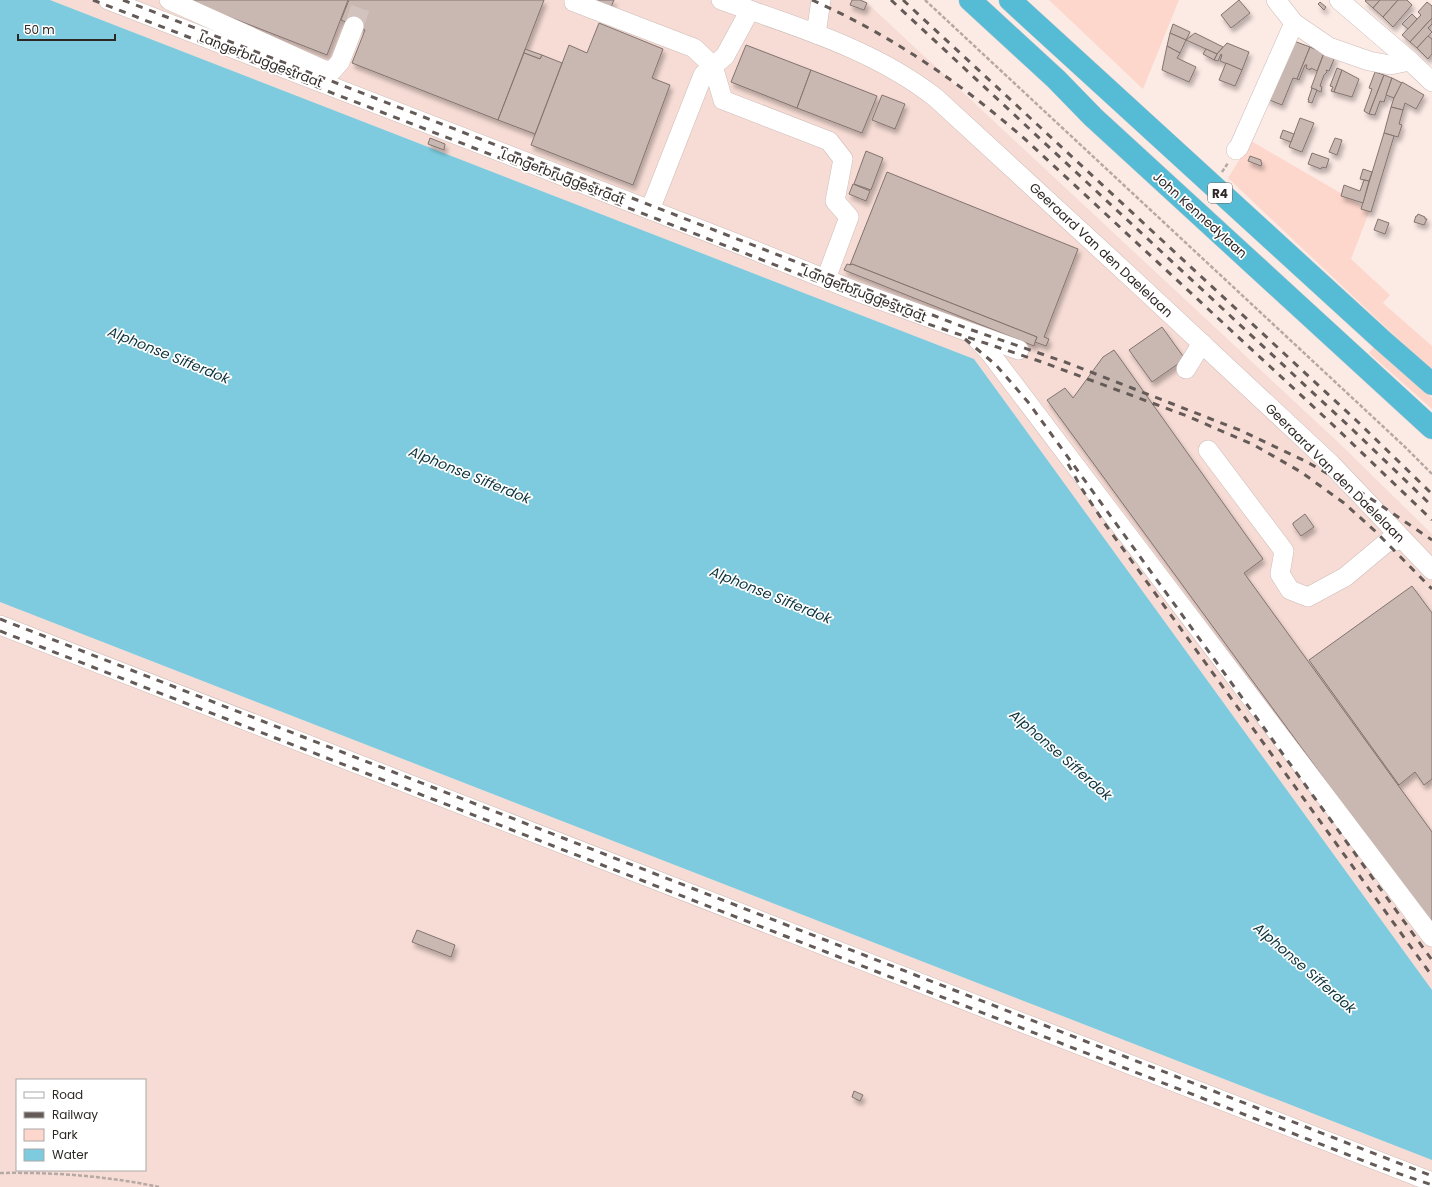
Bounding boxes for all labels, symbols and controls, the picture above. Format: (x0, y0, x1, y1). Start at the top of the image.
scale bar (18, 16, 115, 42)
text: 50 m (24, 21, 55, 38)
street label: Langerbruggestraat (197, 28, 326, 92)
street label: Langerbruggestraat (499, 145, 628, 209)
street label: John Kennedylaan (1149, 167, 1251, 263)
street label: Geeraard Van den Daelelaan (1025, 178, 1177, 322)
road number: R4 (1208, 183, 1232, 203)
street label: Langerbruggestraat (801, 262, 930, 326)
water label: Alphonse Sifferdok (104, 321, 234, 389)
street label: Geeraard Van den Daelelaan (1261, 399, 1409, 547)
water label: Alphonse Sifferdok (405, 441, 535, 509)
water label: Alphonse Sifferdok (706, 561, 836, 629)
water label: Alphonse Sifferdok (1005, 704, 1117, 806)
water label: Alphonse Sifferdok (1249, 917, 1361, 1019)
legend (16, 1079, 146, 1171)
text: Road (52, 1086, 83, 1103)
text: Railway (52, 1106, 98, 1123)
text: Park (52, 1126, 79, 1143)
text: Water (52, 1146, 89, 1163)

